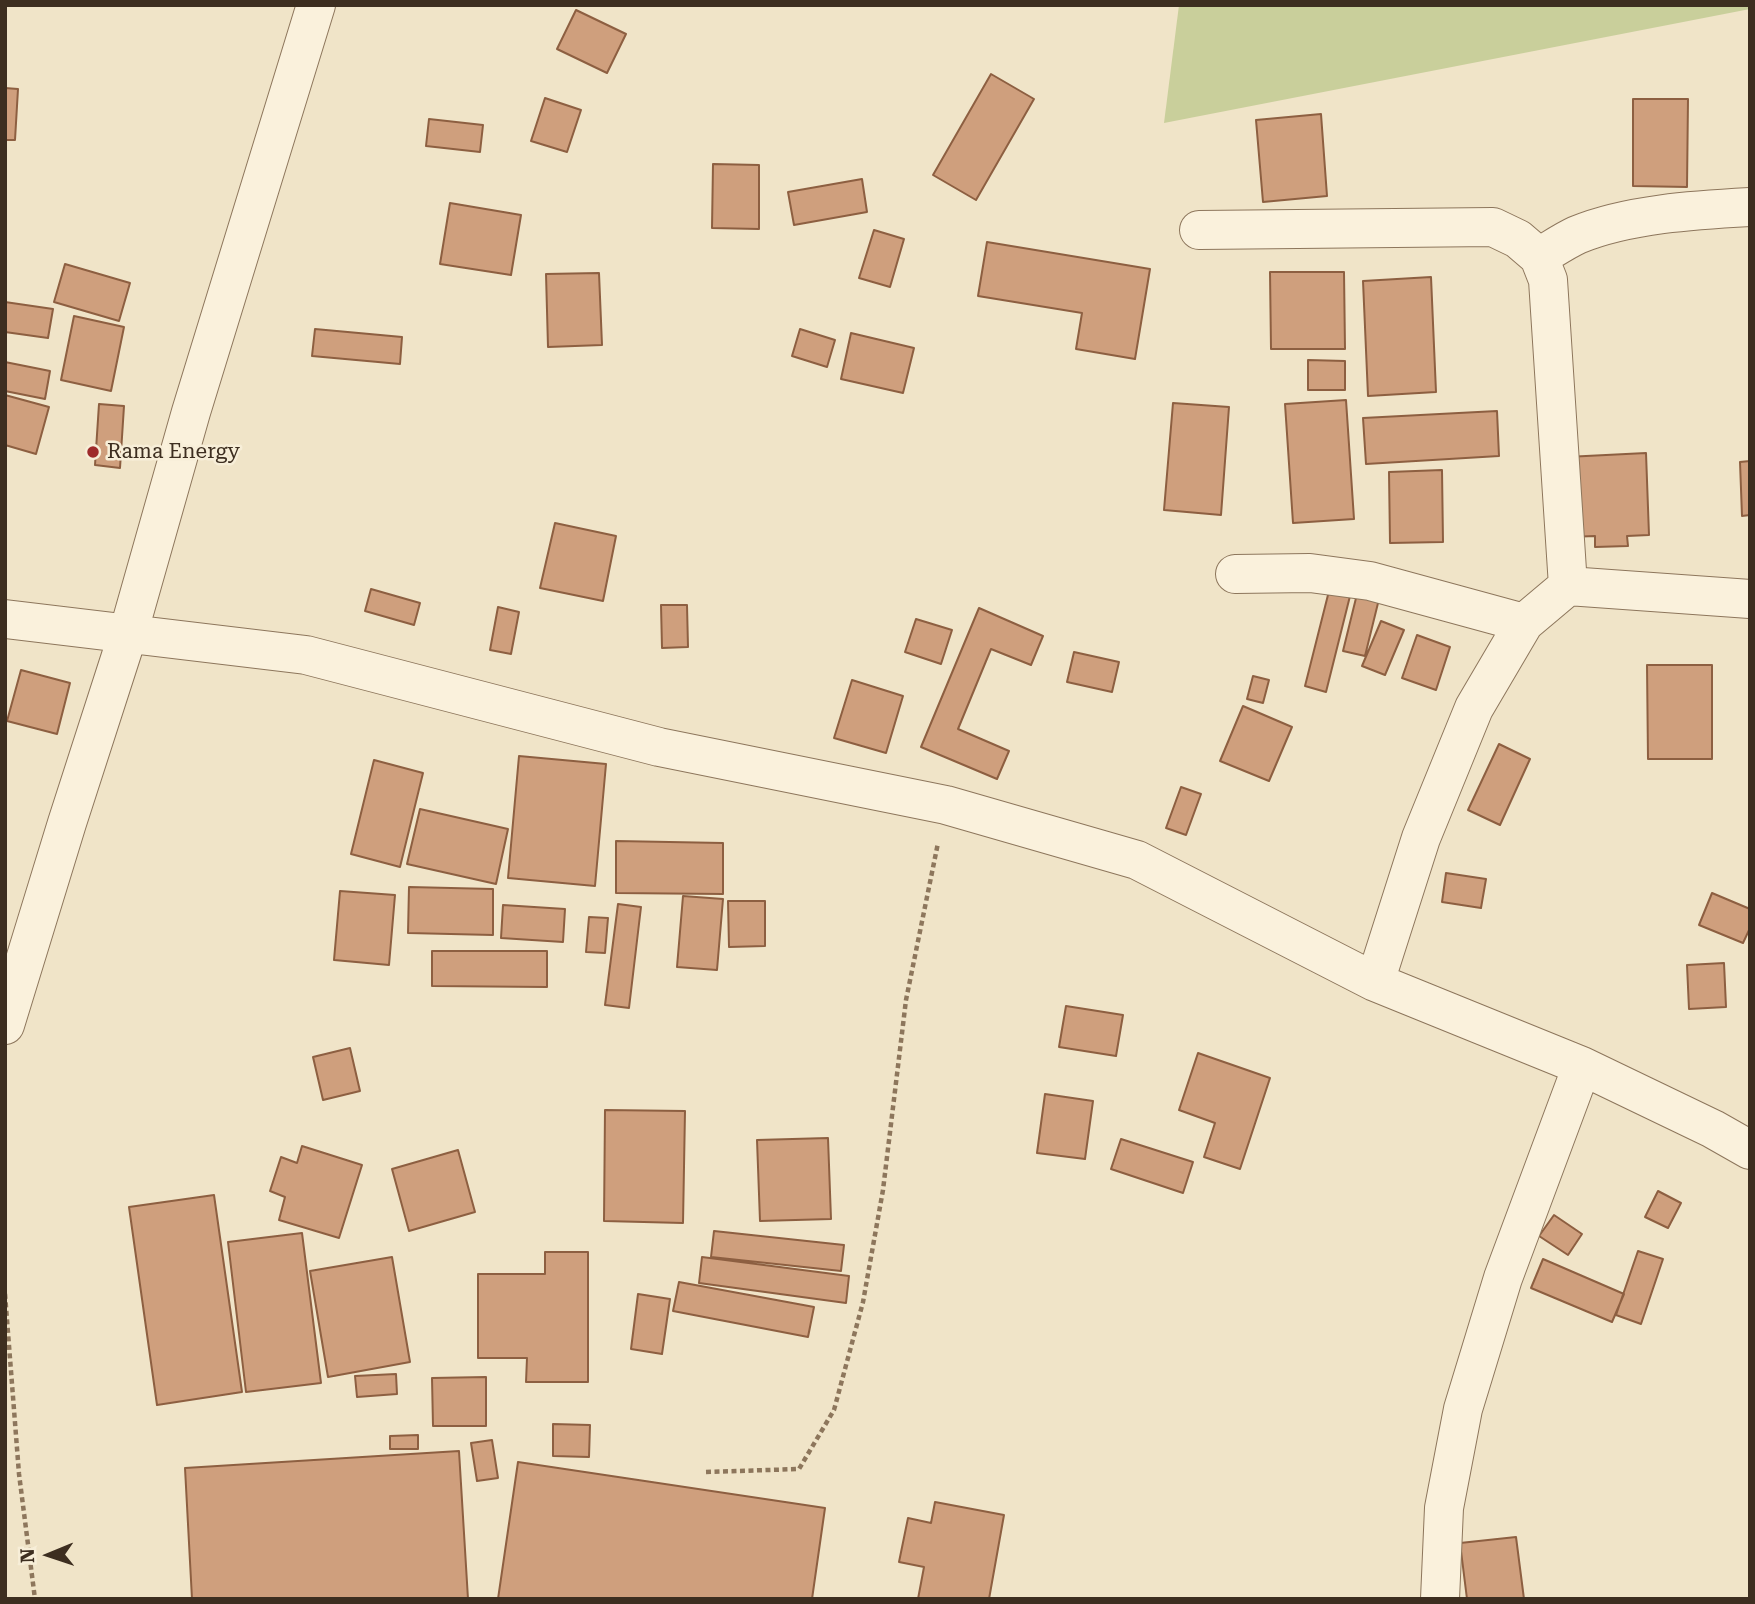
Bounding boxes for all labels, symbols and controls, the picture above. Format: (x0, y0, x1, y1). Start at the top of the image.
place label: Rama Energy (107, 439, 240, 465)
marker: Rama Energy (85, 444, 101, 460)
north arrow (14, 1520, 84, 1590)
text: N (16, 1548, 39, 1563)

